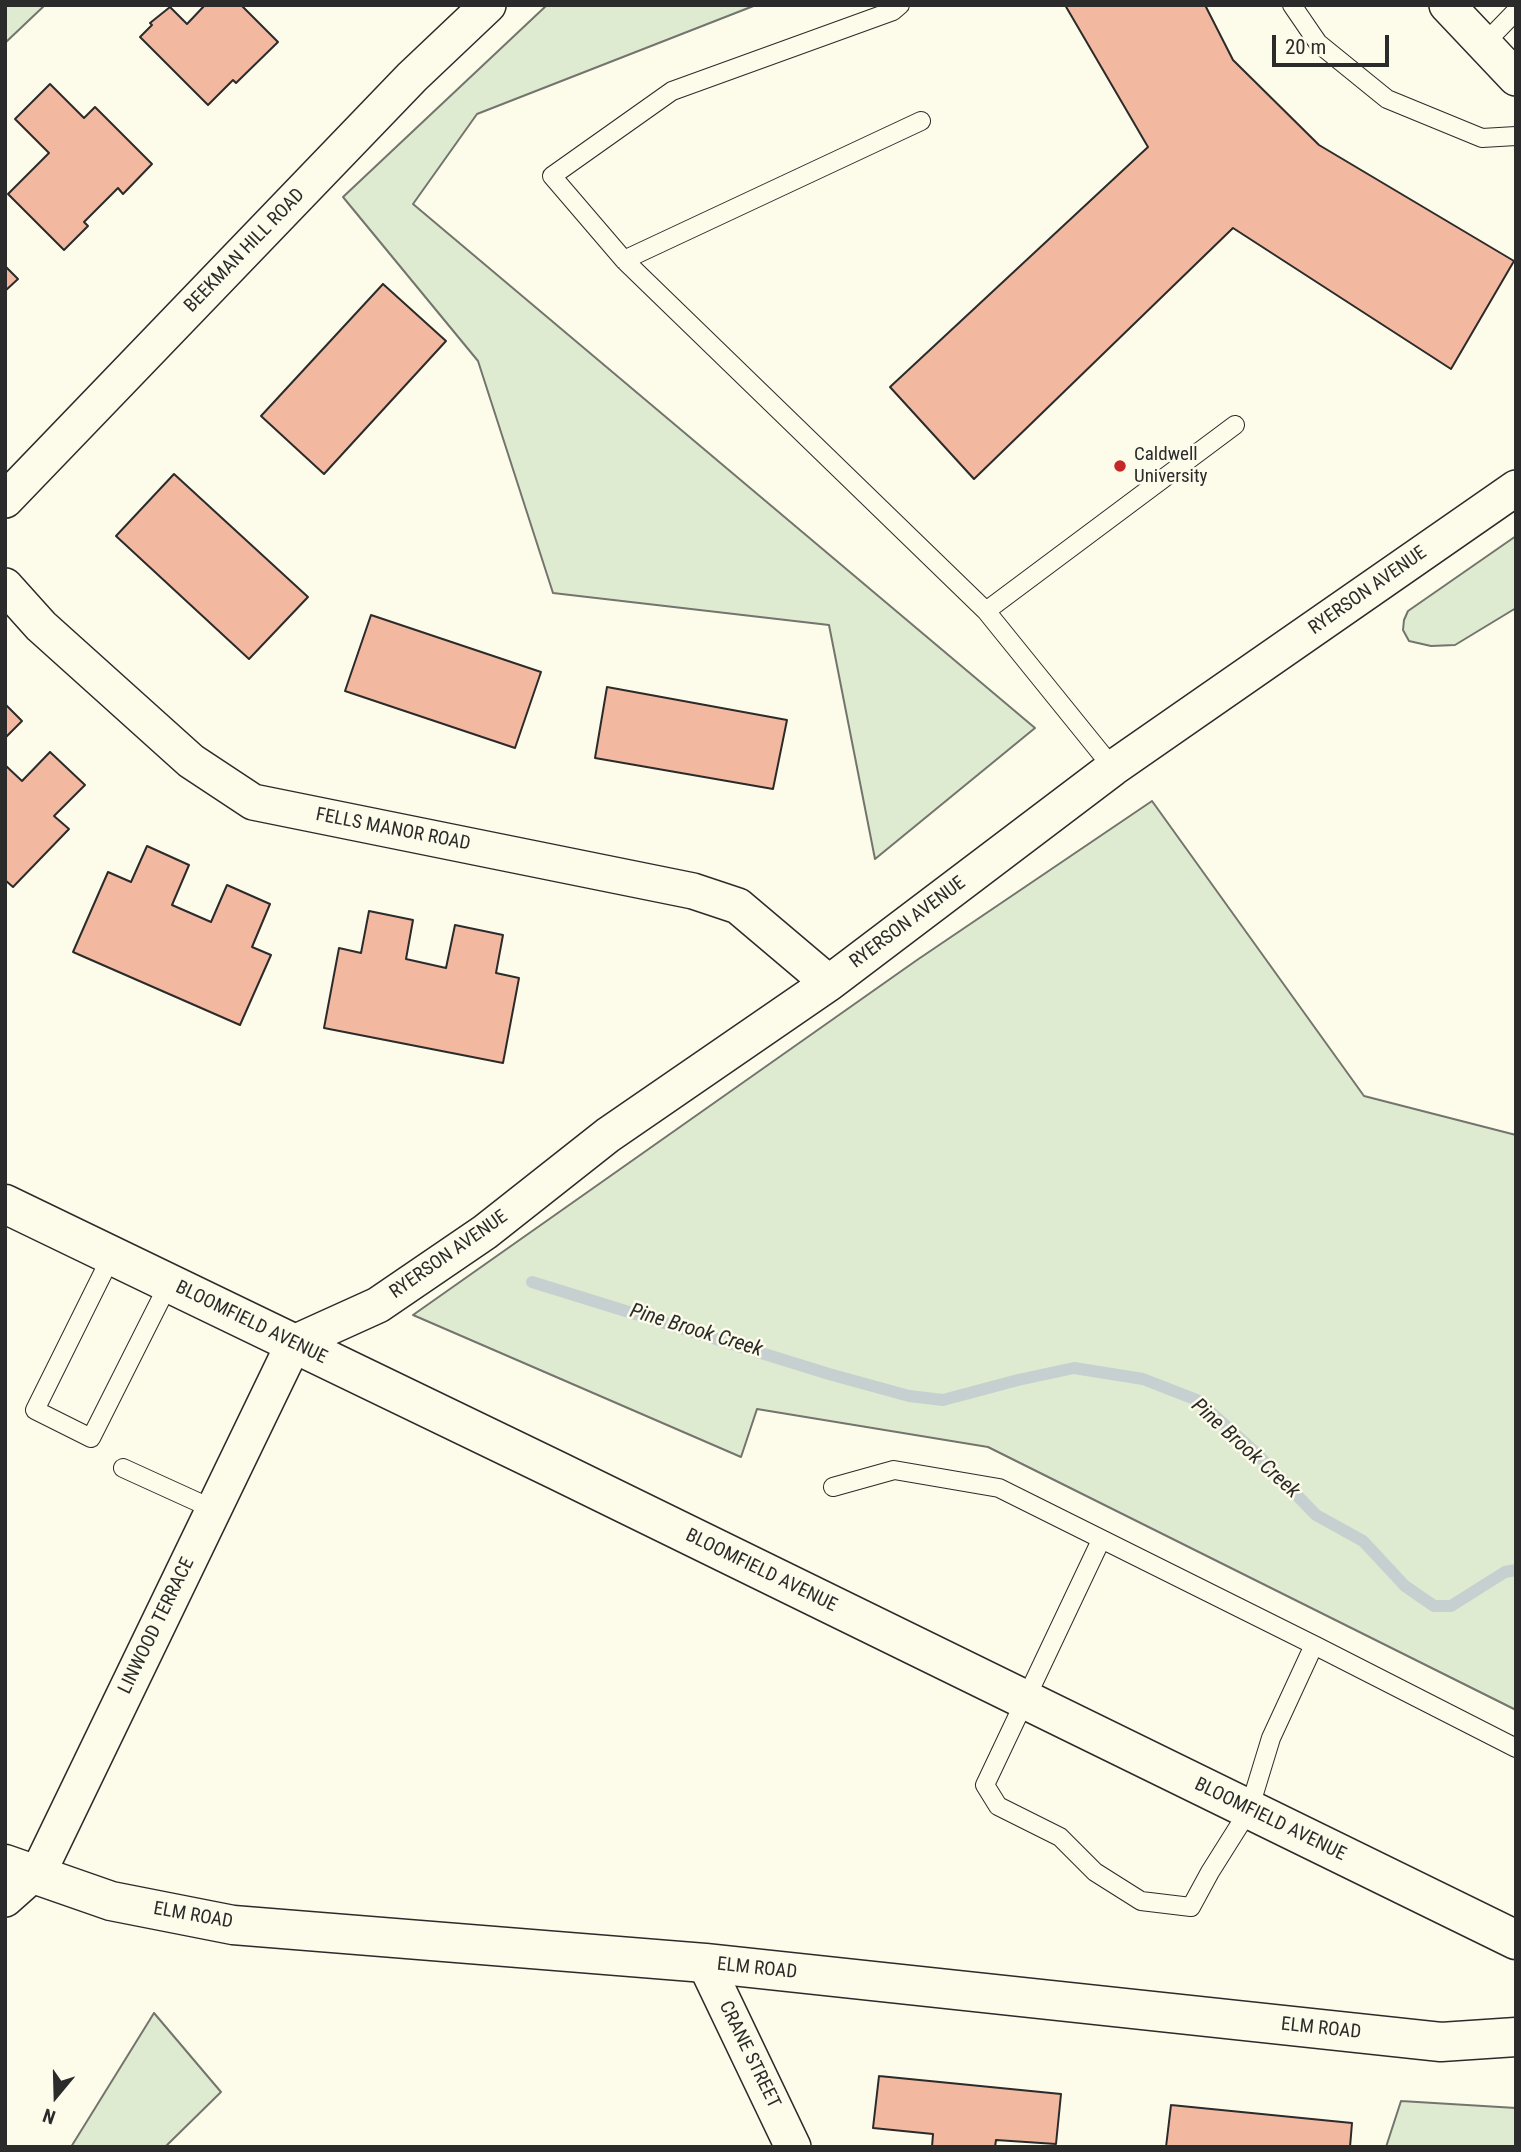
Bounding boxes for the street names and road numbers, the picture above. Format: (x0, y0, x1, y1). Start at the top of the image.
street label: BEEKMAN HILL ROAD (180, 184, 310, 318)
street label: RYERSON AVENUE (1305, 542, 1431, 640)
street label: FELLS MANOR ROAD (314, 804, 472, 856)
street label: RYERSON AVENUE (846, 872, 970, 974)
street label: RYERSON AVENUE (386, 1206, 512, 1304)
street label: BLOOMFIELD AVENUE (172, 1276, 330, 1370)
street label: BLOOMFIELD AVENUE (682, 1524, 840, 1618)
street label: LINWOOD TERRACE (114, 1554, 200, 1698)
street label: BLOOMFIELD AVENUE (1191, 1773, 1349, 1867)
street label: ELM ROAD (151, 1898, 235, 1934)
street label: ELM ROAD (716, 1953, 798, 1985)
street label: CRANE STREET (713, 1998, 785, 2112)
street label: ELM ROAD (1280, 2013, 1362, 2045)

